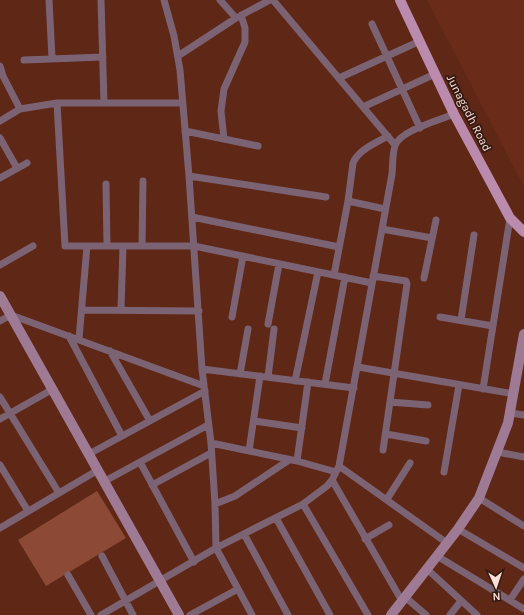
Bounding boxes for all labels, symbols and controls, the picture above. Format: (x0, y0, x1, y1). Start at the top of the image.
street label: Junagadh Road (444, 72, 494, 154)
north arrow (476, 567, 516, 607)
text: N (492, 590, 501, 603)

